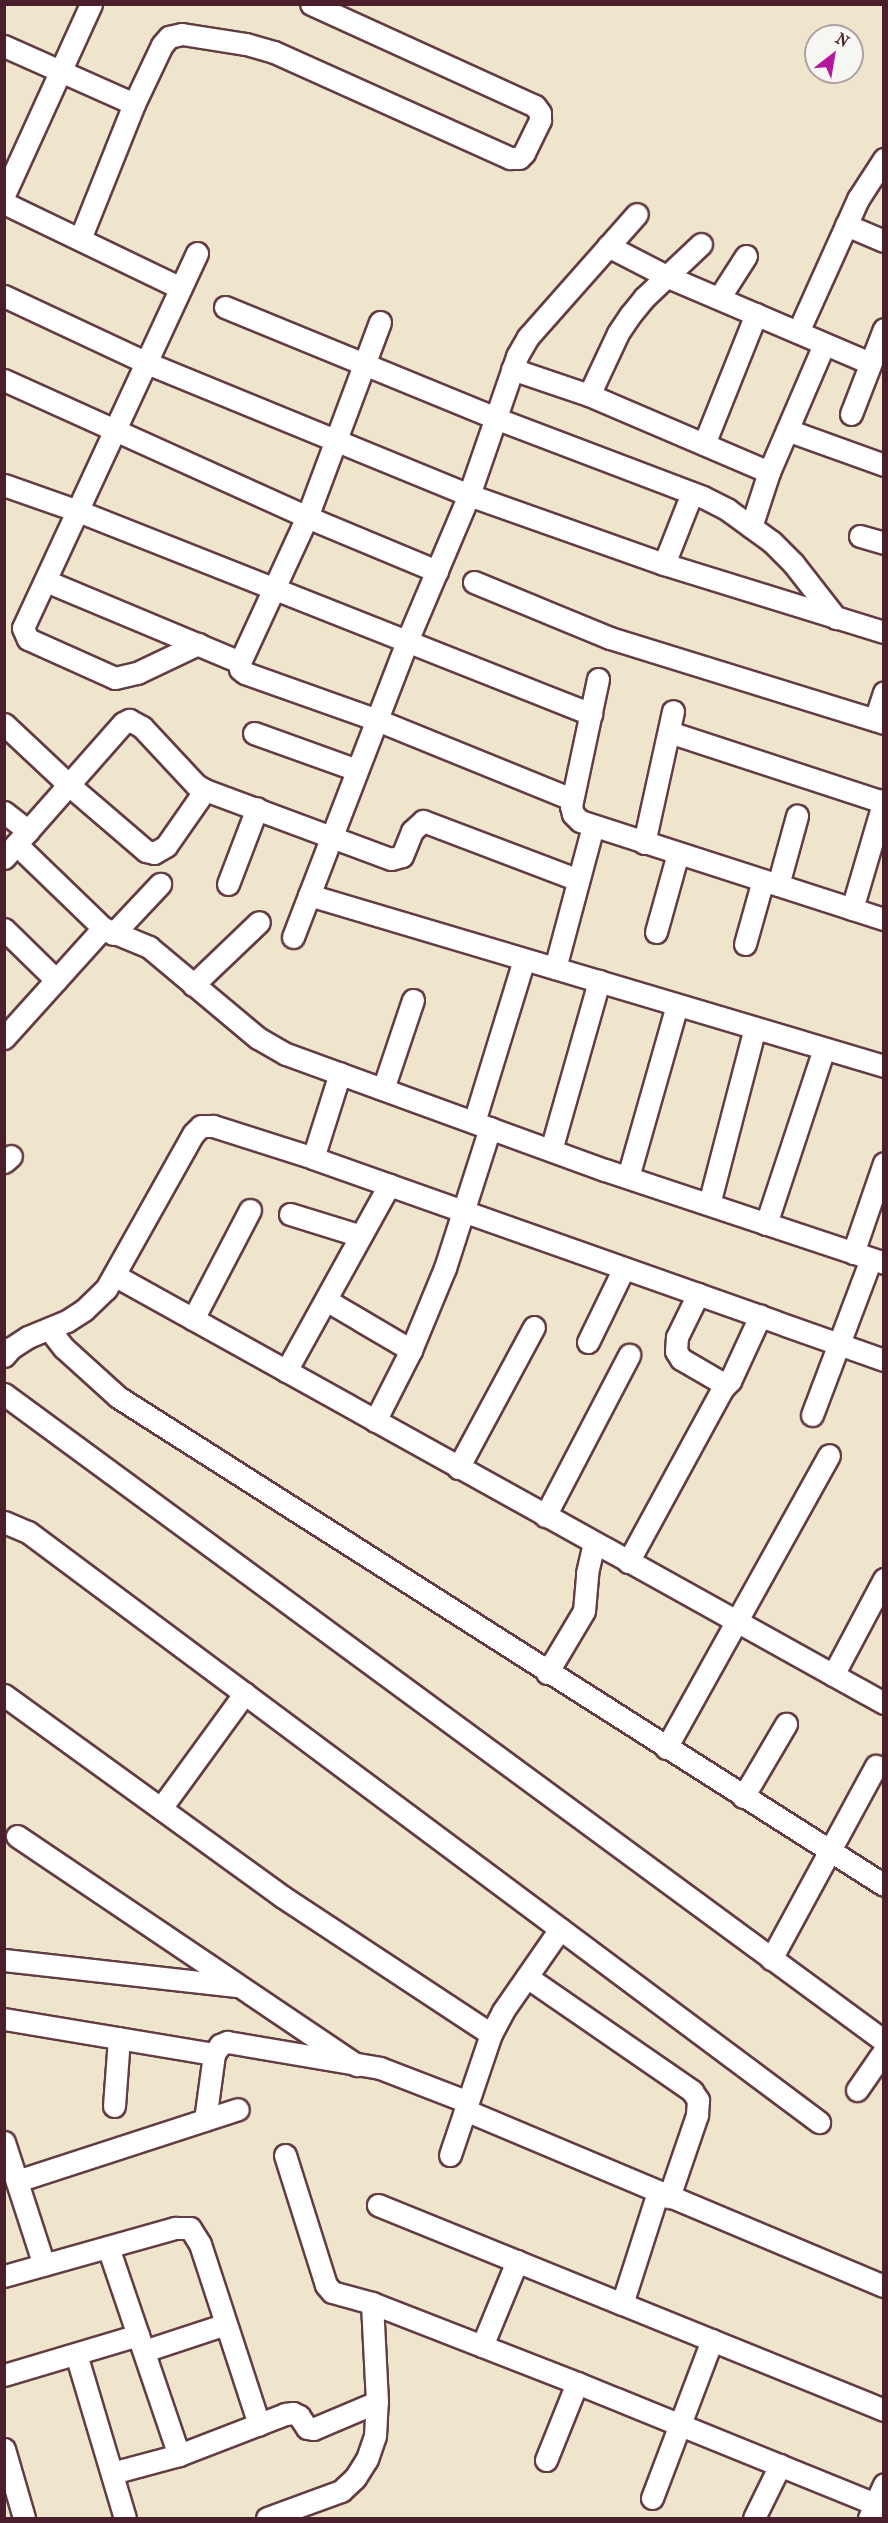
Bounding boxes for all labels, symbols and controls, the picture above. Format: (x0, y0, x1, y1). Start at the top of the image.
north arrow (804, 24, 864, 84)
text: N (832, 29, 853, 51)

